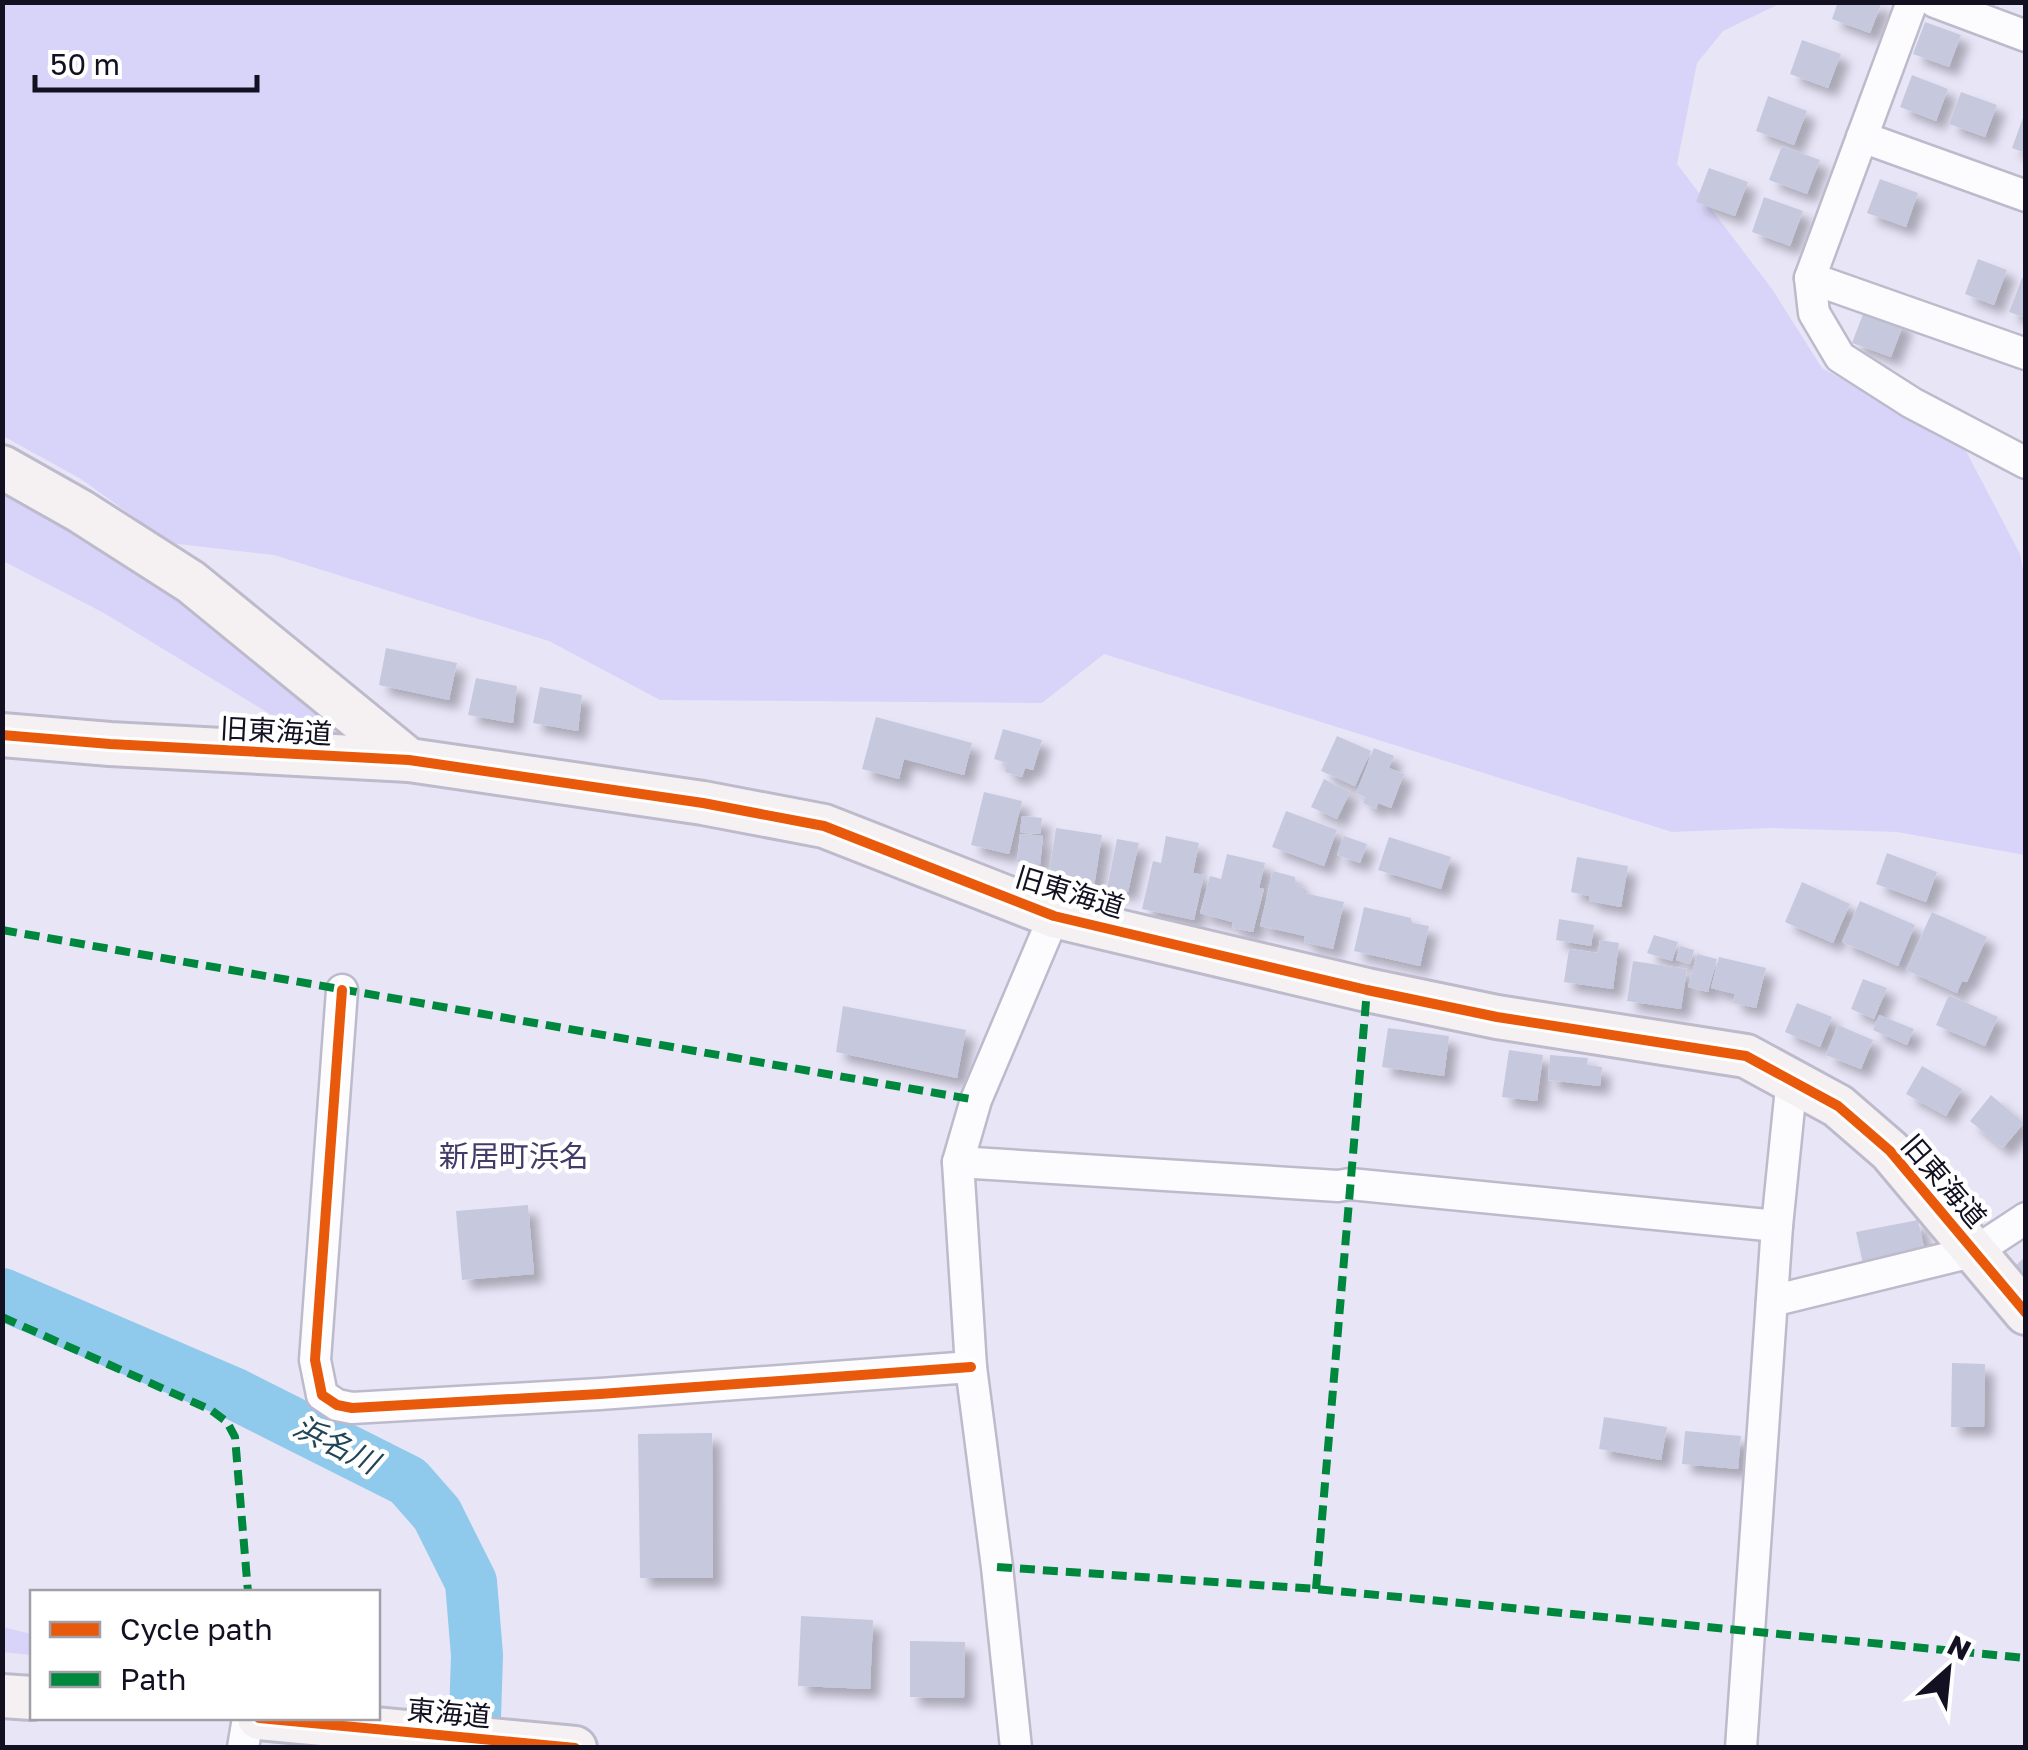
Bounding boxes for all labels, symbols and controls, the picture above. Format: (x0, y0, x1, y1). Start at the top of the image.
scale bar (35, 30, 258, 92)
text: 50 m (50, 46, 120, 82)
street label: 旧東海道 (219, 711, 333, 750)
street label: 旧東海道 (1012, 859, 1129, 924)
street label: 旧東海道 (1895, 1128, 1994, 1234)
district label: 新居町浜名 (439, 1138, 589, 1174)
water label: 浜名川 (288, 1408, 387, 1482)
legend (30, 1590, 380, 1720)
text: Cycle path (120, 1611, 273, 1647)
north arrow (1898, 1620, 1998, 1720)
text: N (1943, 1628, 1977, 1667)
text: Path (120, 1661, 186, 1697)
street label: 東海道 (406, 1692, 492, 1733)

